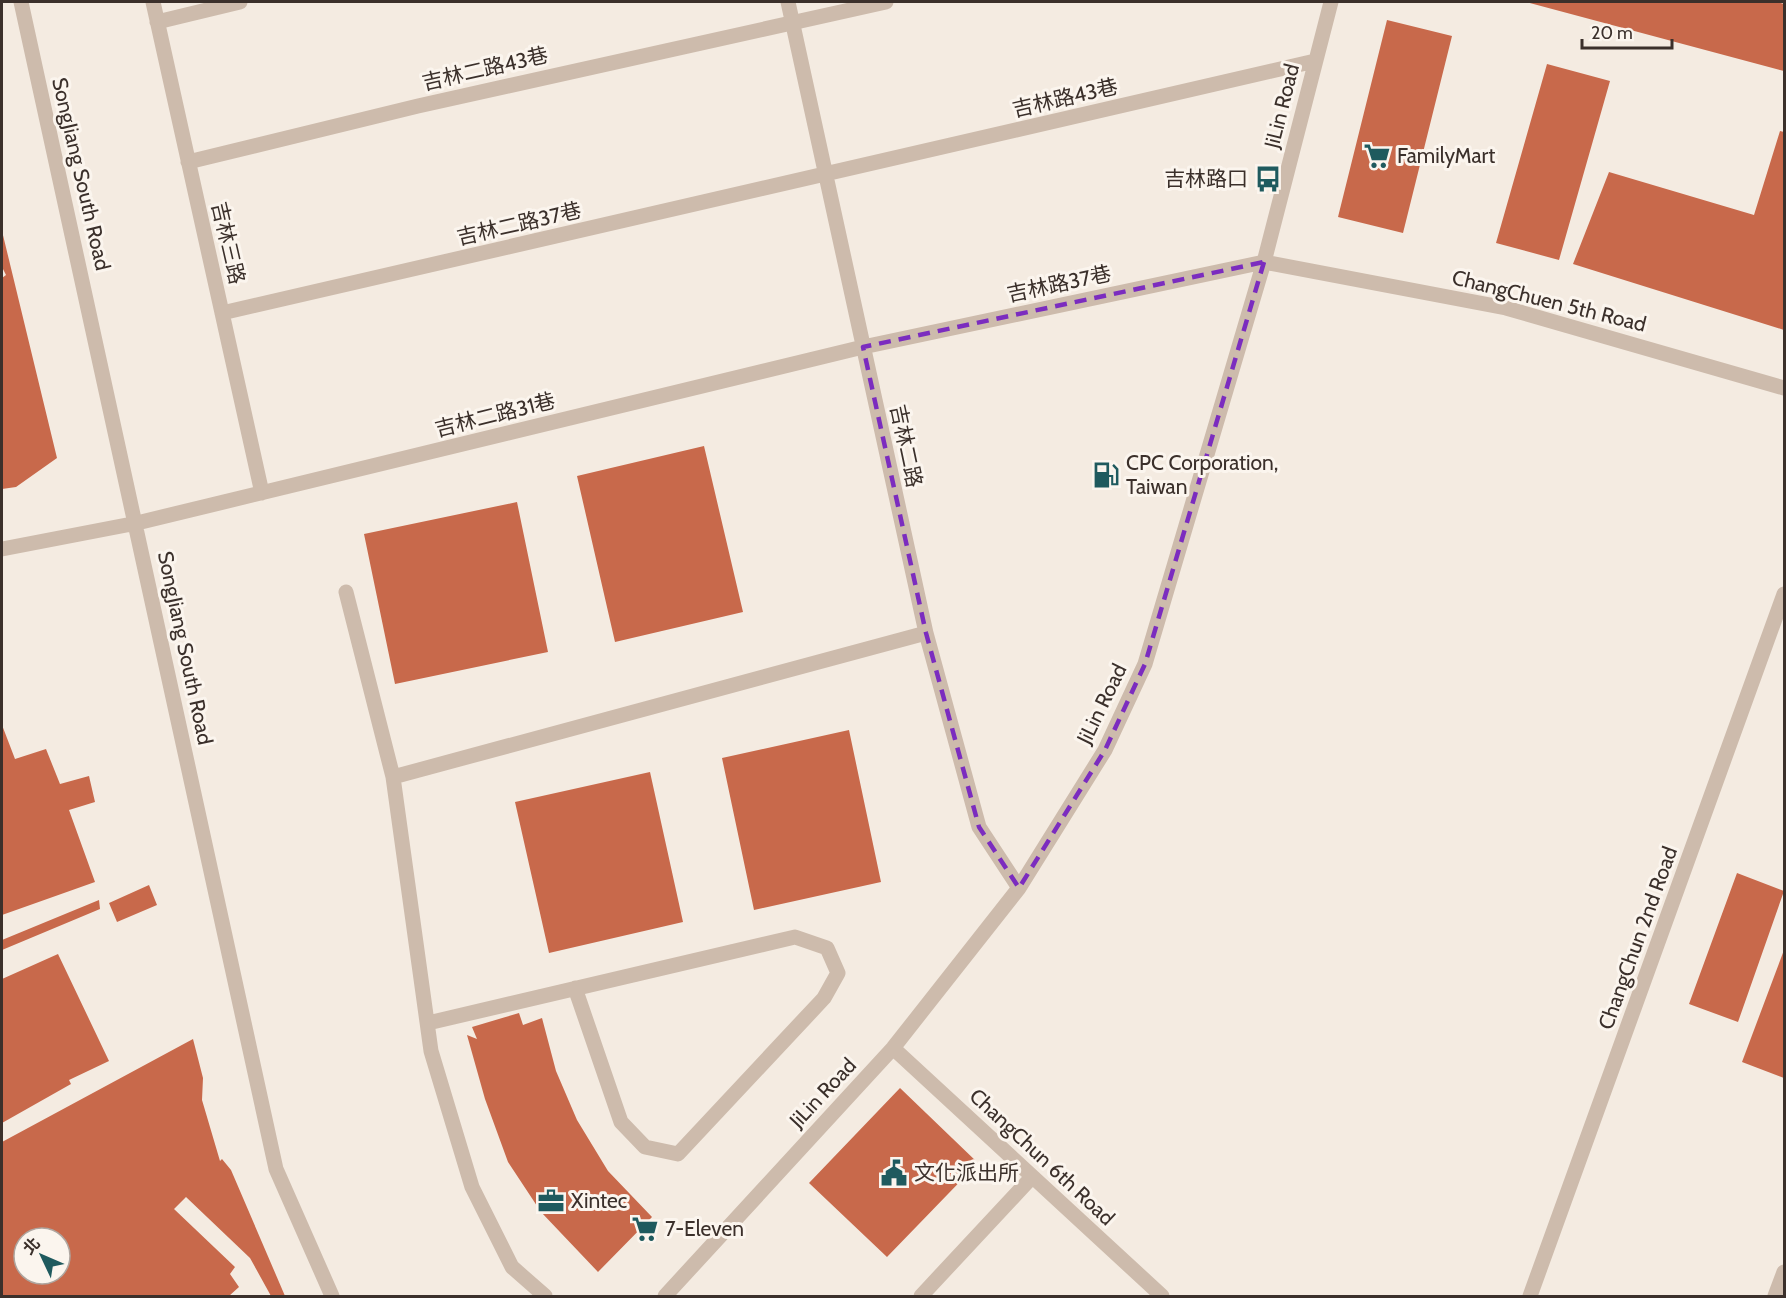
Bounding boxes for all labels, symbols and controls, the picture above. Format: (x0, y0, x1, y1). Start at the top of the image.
scale bar (1582, 12, 1672, 50)
text: 20 m (1591, 22, 1633, 44)
street label: 吉林二路43巷 (419, 42, 550, 95)
street label: JiLin Road (1259, 61, 1304, 152)
street label: 吉林路43巷 (1010, 73, 1120, 122)
street label: SongJiang South Road (47, 75, 116, 273)
supermarket icon: FamilyMart (1362, 141, 1392, 171)
place label: FamilyMart (1397, 143, 1495, 168)
bus stop icon: 吉林路口 (1253, 164, 1283, 194)
place label: 吉林路口 (1164, 166, 1248, 191)
street label: 吉林二路37巷 (454, 197, 584, 250)
street label: 吉林三路 (207, 199, 250, 287)
street label: 吉林路37巷 (1004, 260, 1113, 307)
street label: ChangChuen 5th Road (1449, 264, 1649, 337)
street label: 吉林二路31巷 (432, 387, 558, 442)
street label: 吉林二路 (886, 402, 927, 490)
place label: CPC Corporation, Taiwan (1126, 450, 1278, 499)
fuel station icon: CPC Corporation, Taiwan (1091, 460, 1121, 490)
street label: SongJiang South Road (153, 549, 218, 747)
street label: JiLin Road (1071, 660, 1132, 749)
street label: ChangChun 2nd Road (1593, 843, 1682, 1033)
street label: JiLin Road (783, 1053, 861, 1133)
street label: ChangChun 6th Road (965, 1083, 1120, 1230)
public building icon: 文化派出所 (879, 1158, 909, 1188)
place label: 文化派出所 (914, 1160, 1019, 1185)
office icon: Xintec (536, 1186, 566, 1216)
place label: Xintec (571, 1188, 627, 1213)
supermarket icon: 7-Eleven (630, 1214, 660, 1244)
place label: 7-Eleven (665, 1216, 744, 1241)
north arrow (12, 1226, 72, 1286)
text: 北 (19, 1234, 44, 1258)

